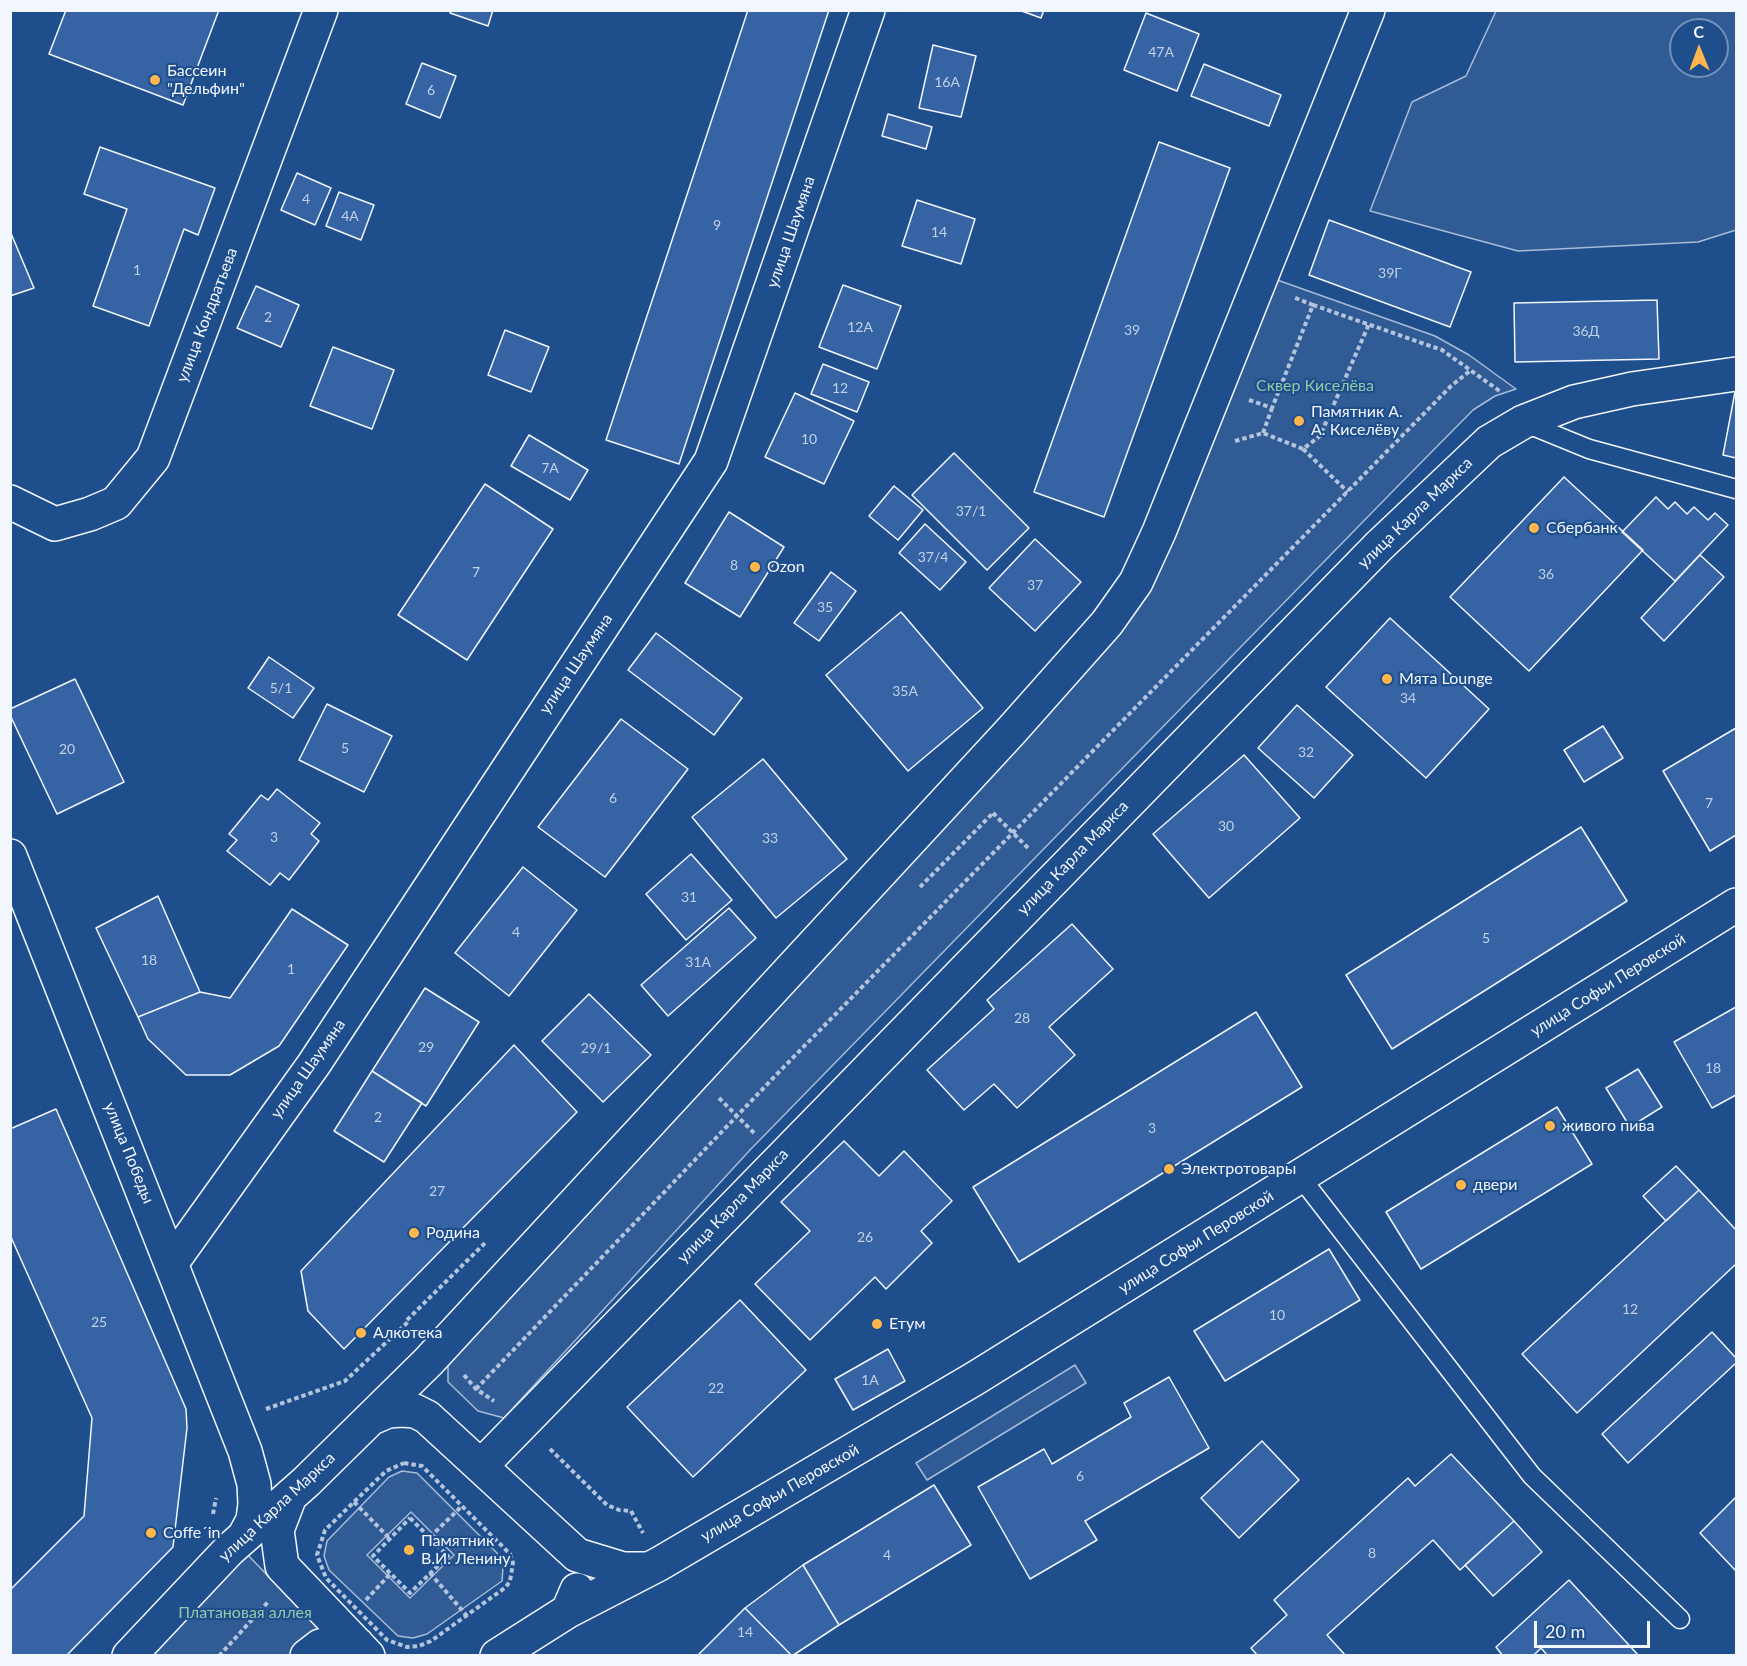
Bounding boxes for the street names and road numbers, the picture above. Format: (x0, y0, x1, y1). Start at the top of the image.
street label: улица Шаумяна (763, 174, 819, 290)
street label: улица Кондратьева (172, 245, 242, 385)
street label: улица Карла Маркса (1354, 453, 1476, 573)
street label: улица Шаумяна (535, 610, 617, 718)
street label: улица Карла Маркса (1013, 797, 1133, 919)
street label: улица Софьи Перовской (1527, 929, 1689, 1041)
street label: улица Шаумяна (267, 1016, 349, 1122)
street label: улица Победы (100, 1100, 158, 1206)
street label: улица Карла Маркса (673, 1145, 793, 1267)
street label: улица Софьи Перовской (1115, 1186, 1277, 1298)
street label: улица Софьи Перовской (697, 1440, 863, 1546)
street label: улица Карла Маркса (215, 1448, 339, 1566)

